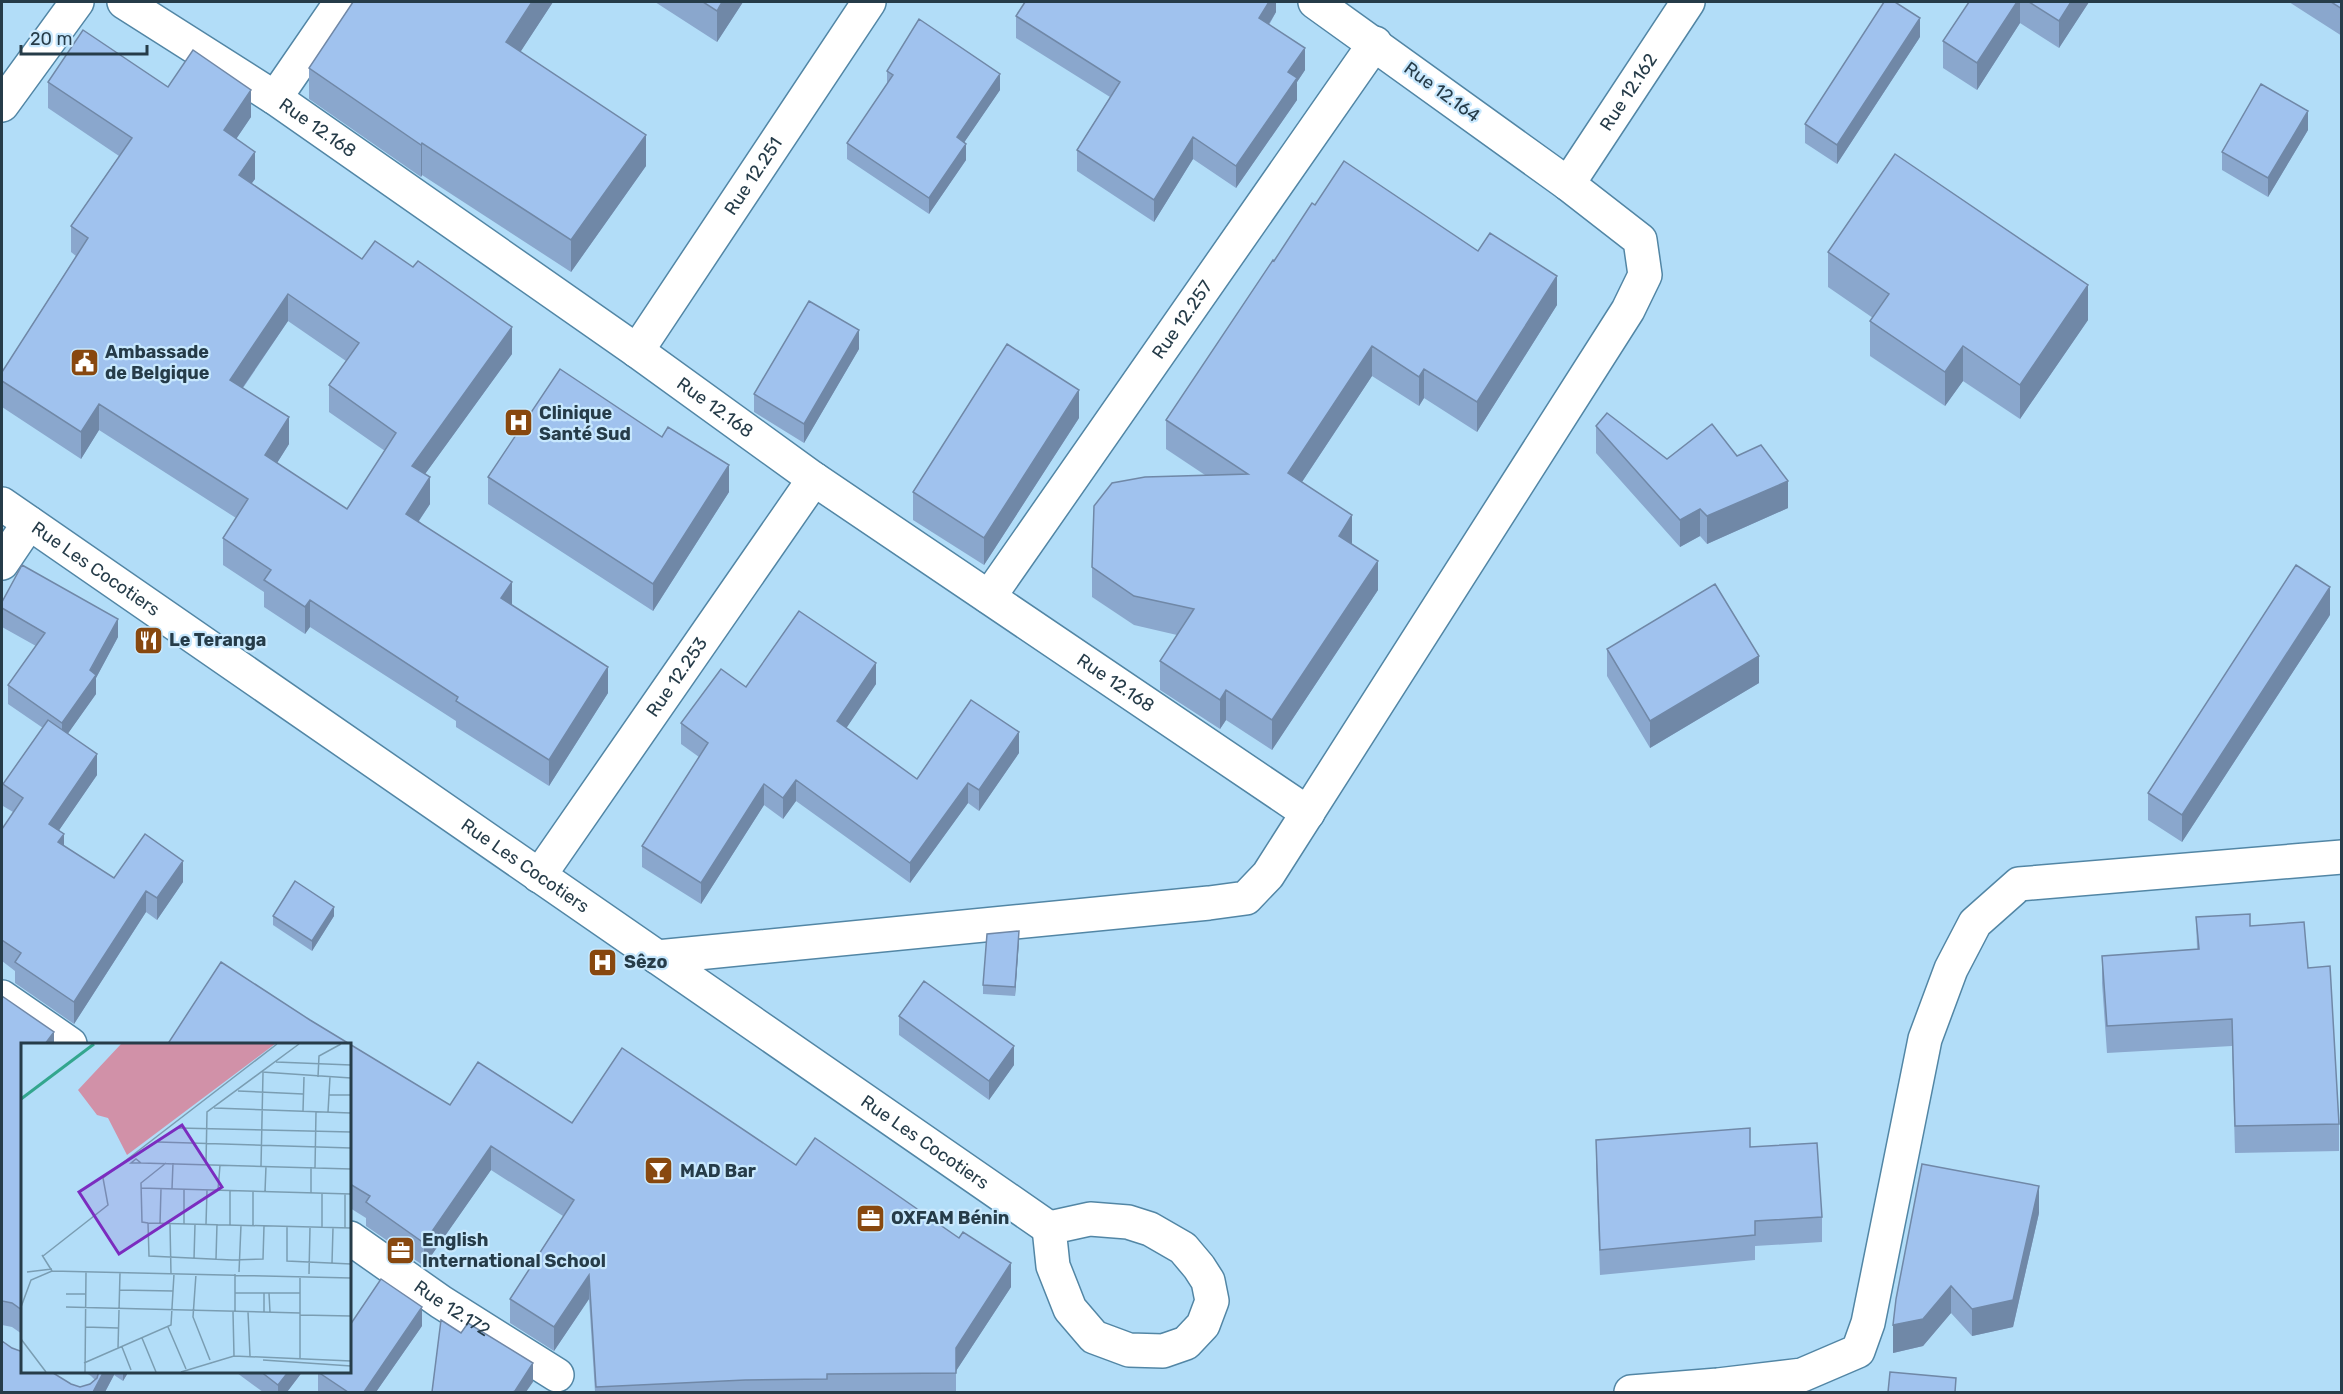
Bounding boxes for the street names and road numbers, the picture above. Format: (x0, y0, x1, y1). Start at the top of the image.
street label: Rue 12.162 (1595, 49, 1662, 135)
street label: Rue 12.164 (1400, 57, 1484, 127)
street label: Rue 12.168 (275, 93, 360, 162)
street label: Rue 12.251 (720, 133, 787, 219)
street label: Rue 12.257 (1147, 276, 1217, 363)
street label: Rue 12.168 (673, 373, 758, 442)
street label: Rue Les Cocotiers (27, 517, 164, 621)
street label: Rue 12.253 (642, 633, 712, 721)
street label: Rue 12.168 (1073, 649, 1158, 717)
street label: Rue Les Cocotiers (457, 814, 593, 918)
street label: Rue Les Cocotiers (857, 1090, 993, 1194)
street label: Rue 12.172 (410, 1276, 494, 1341)

